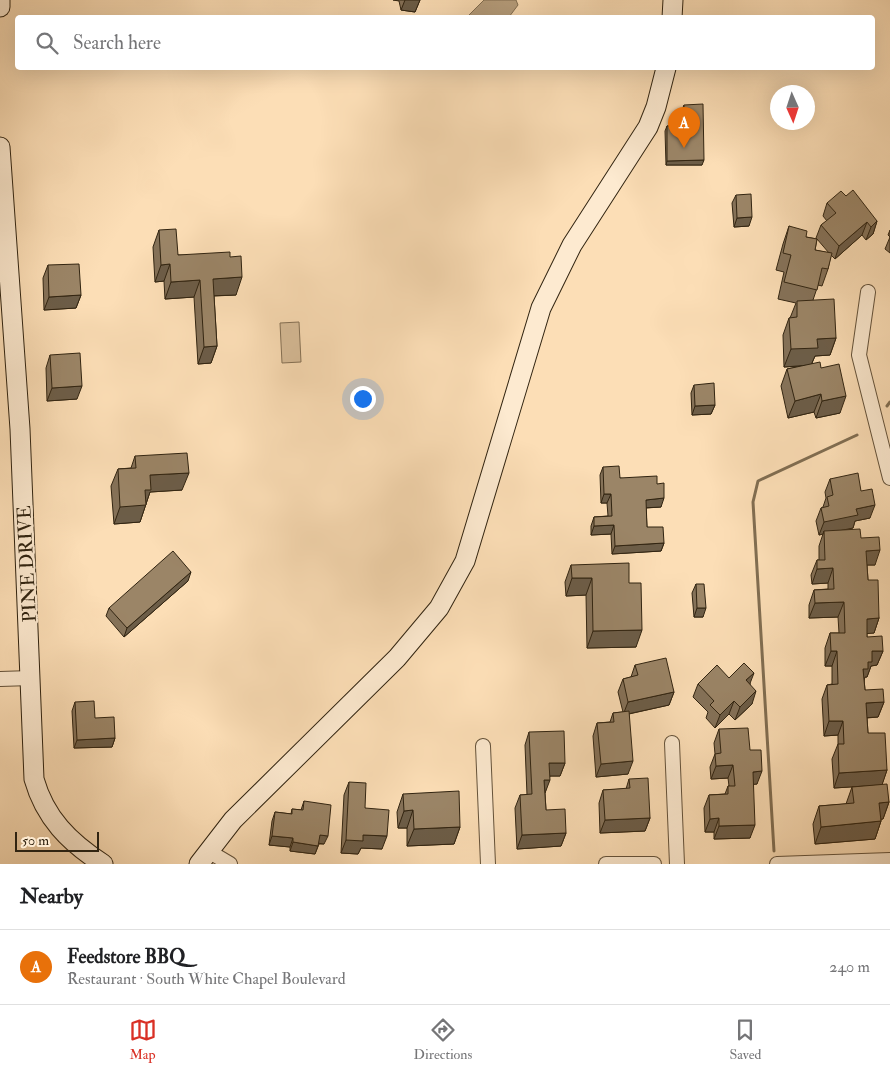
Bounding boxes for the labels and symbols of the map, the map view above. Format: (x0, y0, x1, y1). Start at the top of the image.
north arrow (770, 85, 815, 130)
pin: A (668, 107, 700, 148)
your location (350, 386, 376, 412)
street label: PINE DRIVE (12, 505, 42, 623)
scale bar (15, 829, 99, 852)

